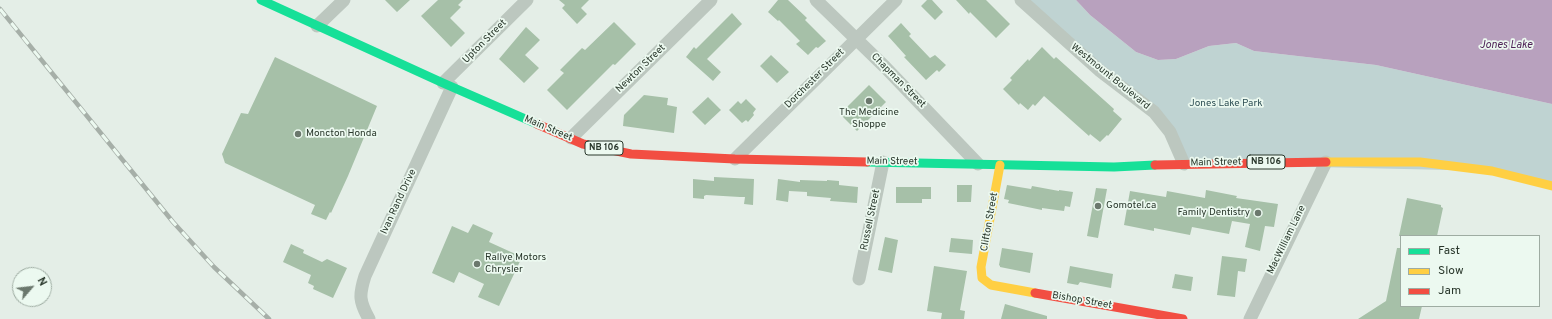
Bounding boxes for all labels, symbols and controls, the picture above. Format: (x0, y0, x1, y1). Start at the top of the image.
street label: Upton Street (461, 18, 509, 66)
water label: Jones Lake (1480, 39, 1532, 53)
street label: Westmount Boulevard (1068, 41, 1152, 113)
street label: Newton Street (614, 42, 668, 96)
street label: Dorchester Street (783, 47, 847, 111)
street label: Chapman Street (868, 51, 928, 111)
marker: The Medicine Shoppe (864, 96, 874, 106)
park label: Jones Lake Park (1189, 98, 1263, 110)
place label: The Medicine Shoppe (839, 107, 899, 130)
street label: Main Street (522, 114, 574, 144)
place label: Moncton Honda (306, 128, 377, 140)
marker: Moncton Honda (293, 129, 303, 139)
road number: NB 106 (585, 141, 623, 155)
road number: NB 106 (1247, 155, 1285, 169)
street label: Main Street (866, 156, 918, 168)
street label: Main Street (1190, 157, 1242, 169)
street label: Ivan Rand Drive (379, 168, 419, 236)
street label: Russell Street (859, 188, 883, 252)
street label: Clifton Street (979, 192, 1001, 252)
place label: Gomotel.ca (1106, 200, 1156, 212)
marker: Gomotel.ca (1093, 201, 1103, 211)
street label: MacWilliam Lane (1265, 204, 1309, 276)
place label: Family Dentistry (1177, 207, 1250, 219)
marker: Family Dentistry (1253, 208, 1263, 218)
legend (1400, 235, 1540, 307)
text: Fast (1438, 243, 1460, 259)
place label: Rallye Motors Chrysler (485, 252, 546, 276)
marker: Rallye Motors Chrysler (472, 259, 482, 269)
text: Slow (1438, 263, 1464, 279)
north arrow (12, 267, 52, 307)
text: N (34, 275, 50, 289)
text: Jam (1438, 283, 1461, 299)
street label: Bishop Street (1051, 290, 1113, 312)

